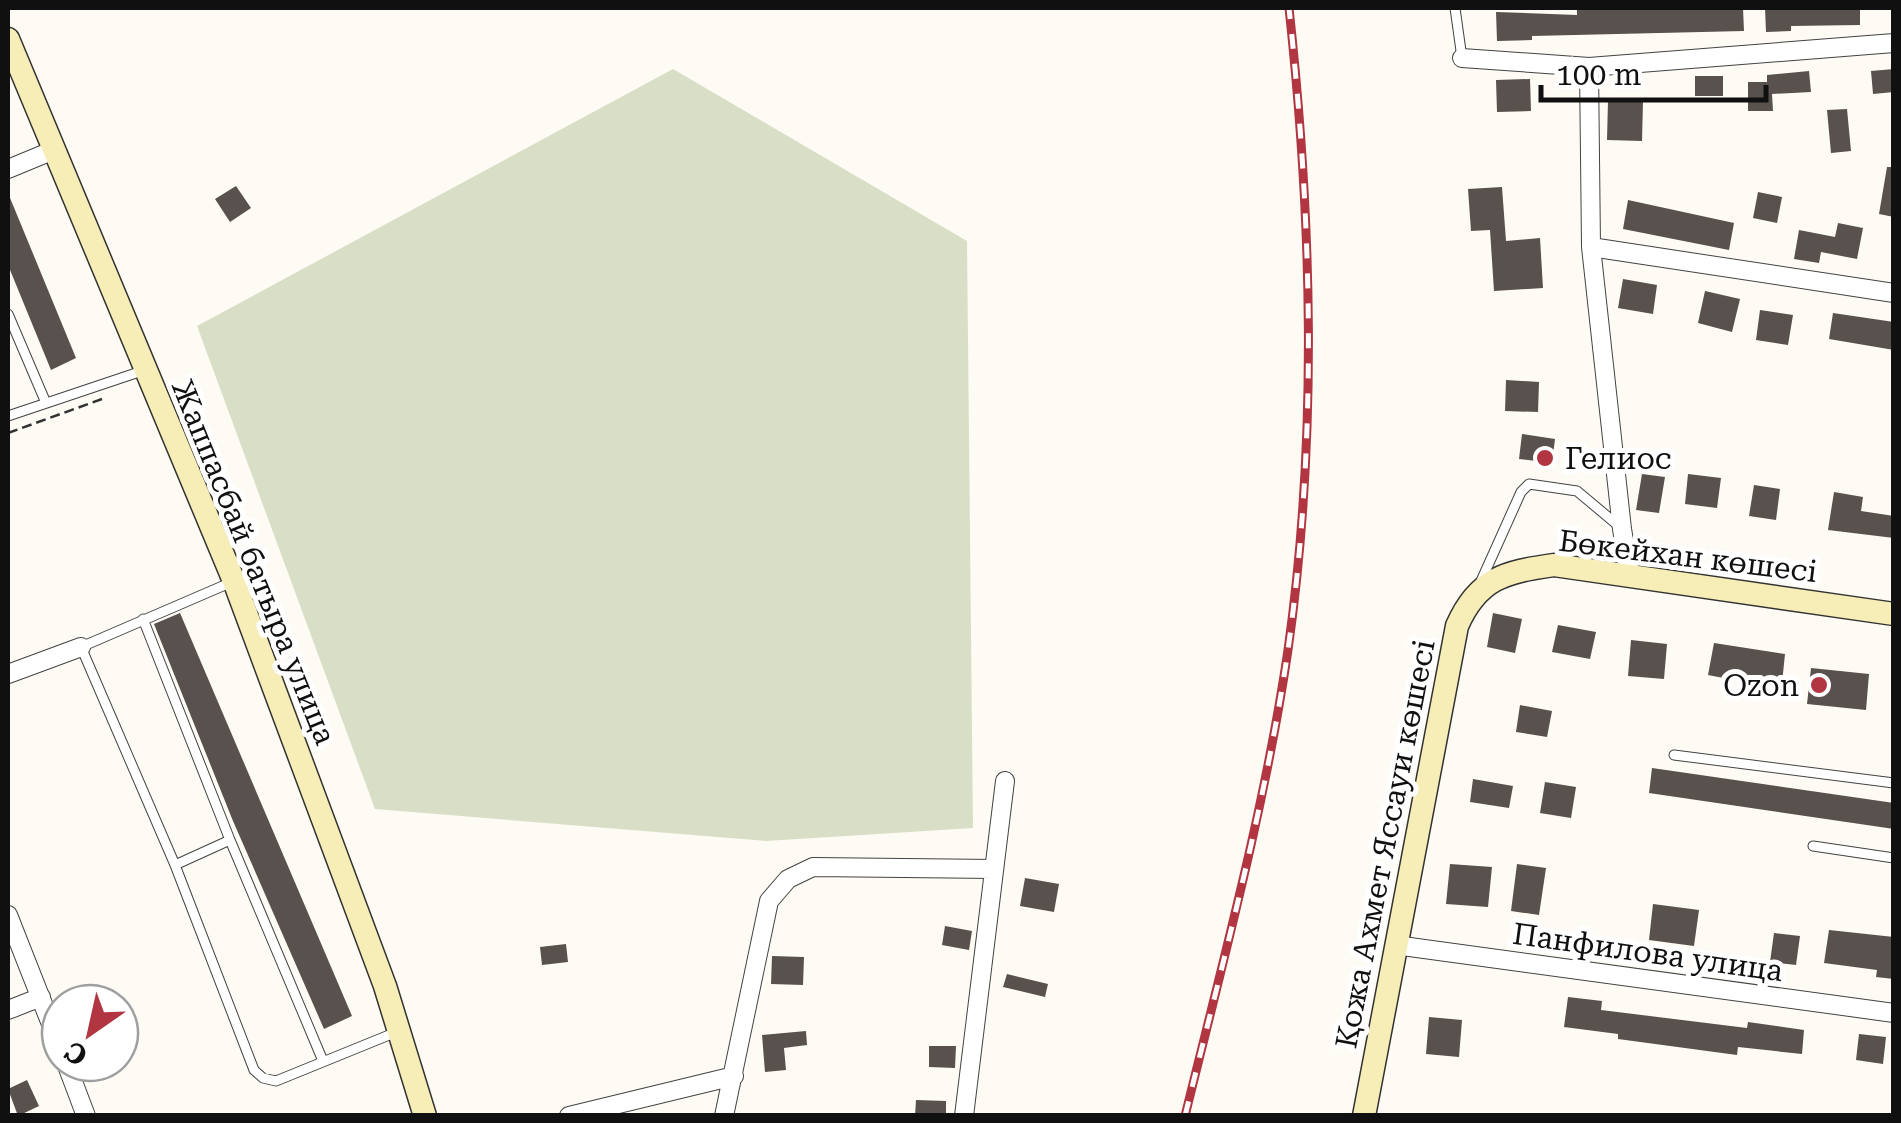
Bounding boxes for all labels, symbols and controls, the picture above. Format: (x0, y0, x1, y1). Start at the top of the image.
scale bar (1541, 40, 1766, 102)
text: 100 m (1556, 57, 1641, 92)
street label: Жаппасбай батыра улица (165, 374, 343, 750)
place label: Гелиос (1565, 441, 1672, 476)
marker: Гелиос (1534, 447, 1556, 469)
street label: Бөкейхан көшесі (1557, 523, 1819, 589)
street label: Қожа Ахмет Яссауи көшесі (1328, 637, 1442, 1051)
place label: Ozon (1723, 668, 1799, 703)
marker: Ozon (1808, 674, 1830, 696)
street label: Панфилова улица (1511, 916, 1785, 988)
north arrow (40, 983, 140, 1083)
text: С (59, 1034, 94, 1072)

